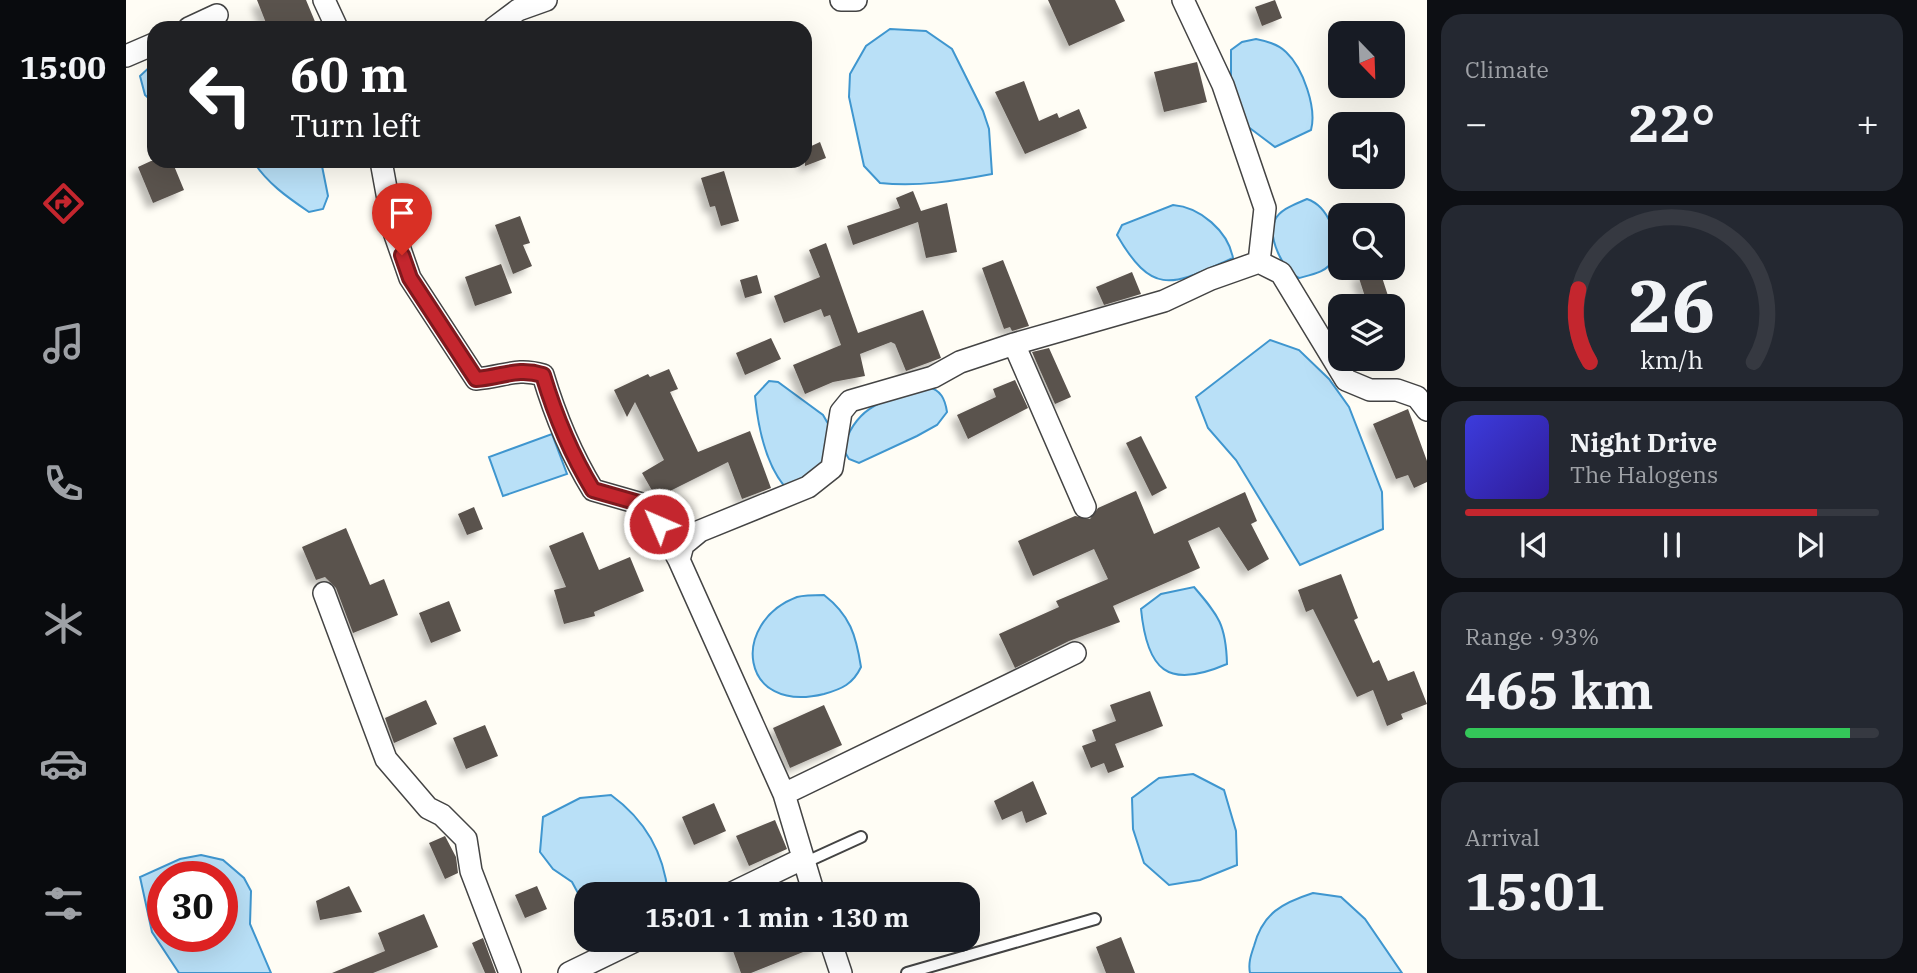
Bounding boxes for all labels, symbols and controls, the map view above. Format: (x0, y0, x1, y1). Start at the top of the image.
north arrow (1328, 21, 1405, 98)
map controls (1328, 21, 1405, 371)
text: 60 m (290, 42, 408, 105)
text: 15:00 (20, 46, 106, 88)
icon: left (175, 49, 266, 140)
text: Climate (1465, 54, 1549, 84)
text: 22° (1629, 89, 1715, 156)
text: − (1465, 98, 1488, 147)
text: + (1856, 98, 1879, 147)
text: Turn left (290, 104, 421, 146)
button: sound (1328, 112, 1405, 189)
icon: directions (39, 179, 88, 228)
pin (372, 183, 432, 255)
icon: arrive (383, 194, 421, 232)
button: search (1328, 203, 1405, 280)
text: 26 (1628, 257, 1716, 352)
button: layers (1328, 294, 1405, 371)
icon: music (39, 319, 88, 368)
text: km/h (1640, 343, 1704, 376)
text: Night Drive (1570, 425, 1717, 459)
icon: phone (39, 459, 88, 508)
text: The Halogens (1570, 459, 1718, 489)
position arrow (622, 487, 696, 561)
icon: previous (1515, 526, 1553, 564)
icon: pause (1653, 526, 1691, 564)
icon: next (1791, 526, 1829, 564)
icon: climate (39, 599, 88, 648)
text: Range · 93% (1465, 621, 1599, 651)
text: 465 km (1465, 656, 1654, 723)
icon: car (39, 739, 88, 788)
text: Arrival (1465, 822, 1540, 852)
text: 15:01 (1465, 857, 1606, 924)
speed limit sign: 30 (147, 861, 238, 952)
icon: filters (39, 879, 88, 928)
text: 15:01 · 1 min · 130 m (645, 900, 909, 934)

